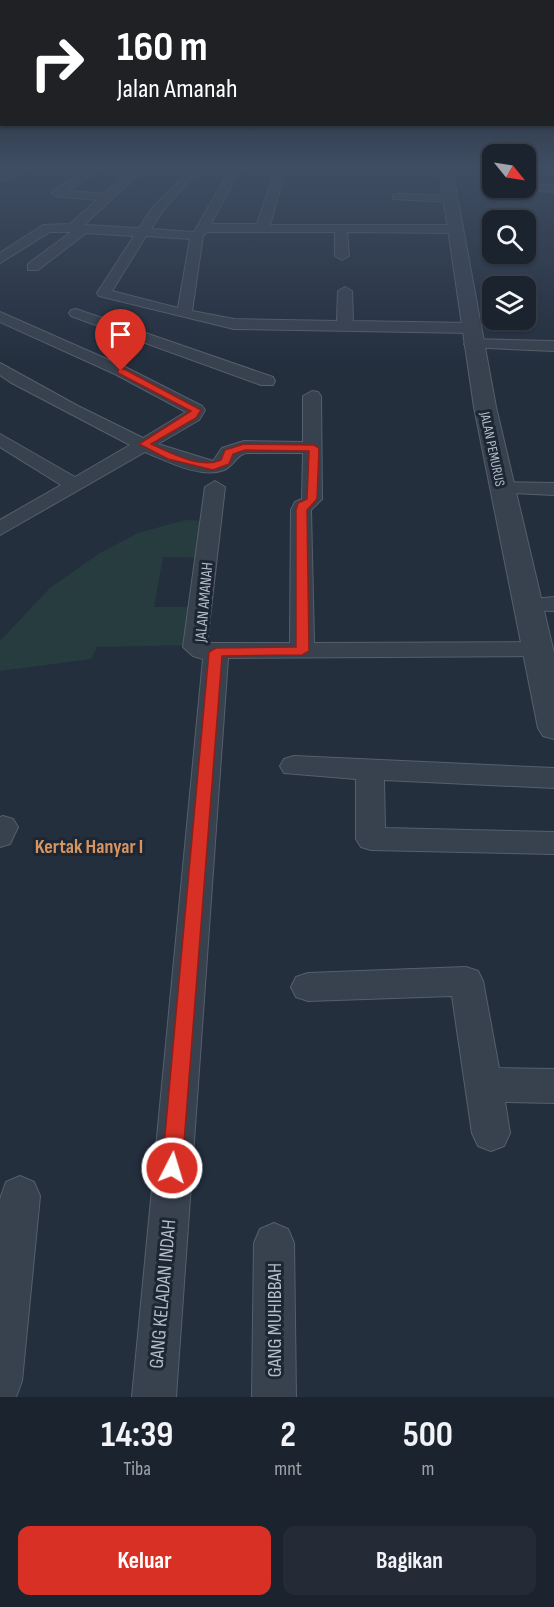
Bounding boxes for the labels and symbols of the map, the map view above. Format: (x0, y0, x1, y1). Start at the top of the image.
north arrow (482, 144, 536, 198)
pin (95, 309, 146, 371)
street label: JALAN PEMURUS (476, 409, 509, 488)
street label: JALAN AMANAH (191, 561, 217, 644)
district label: Kertak Hanyar I (35, 835, 143, 859)
position arrow (140, 1136, 204, 1200)
street label: GANG KELADAN INDAH (145, 1219, 181, 1370)
street label: GANG MUHIBBAH (263, 1263, 287, 1377)

